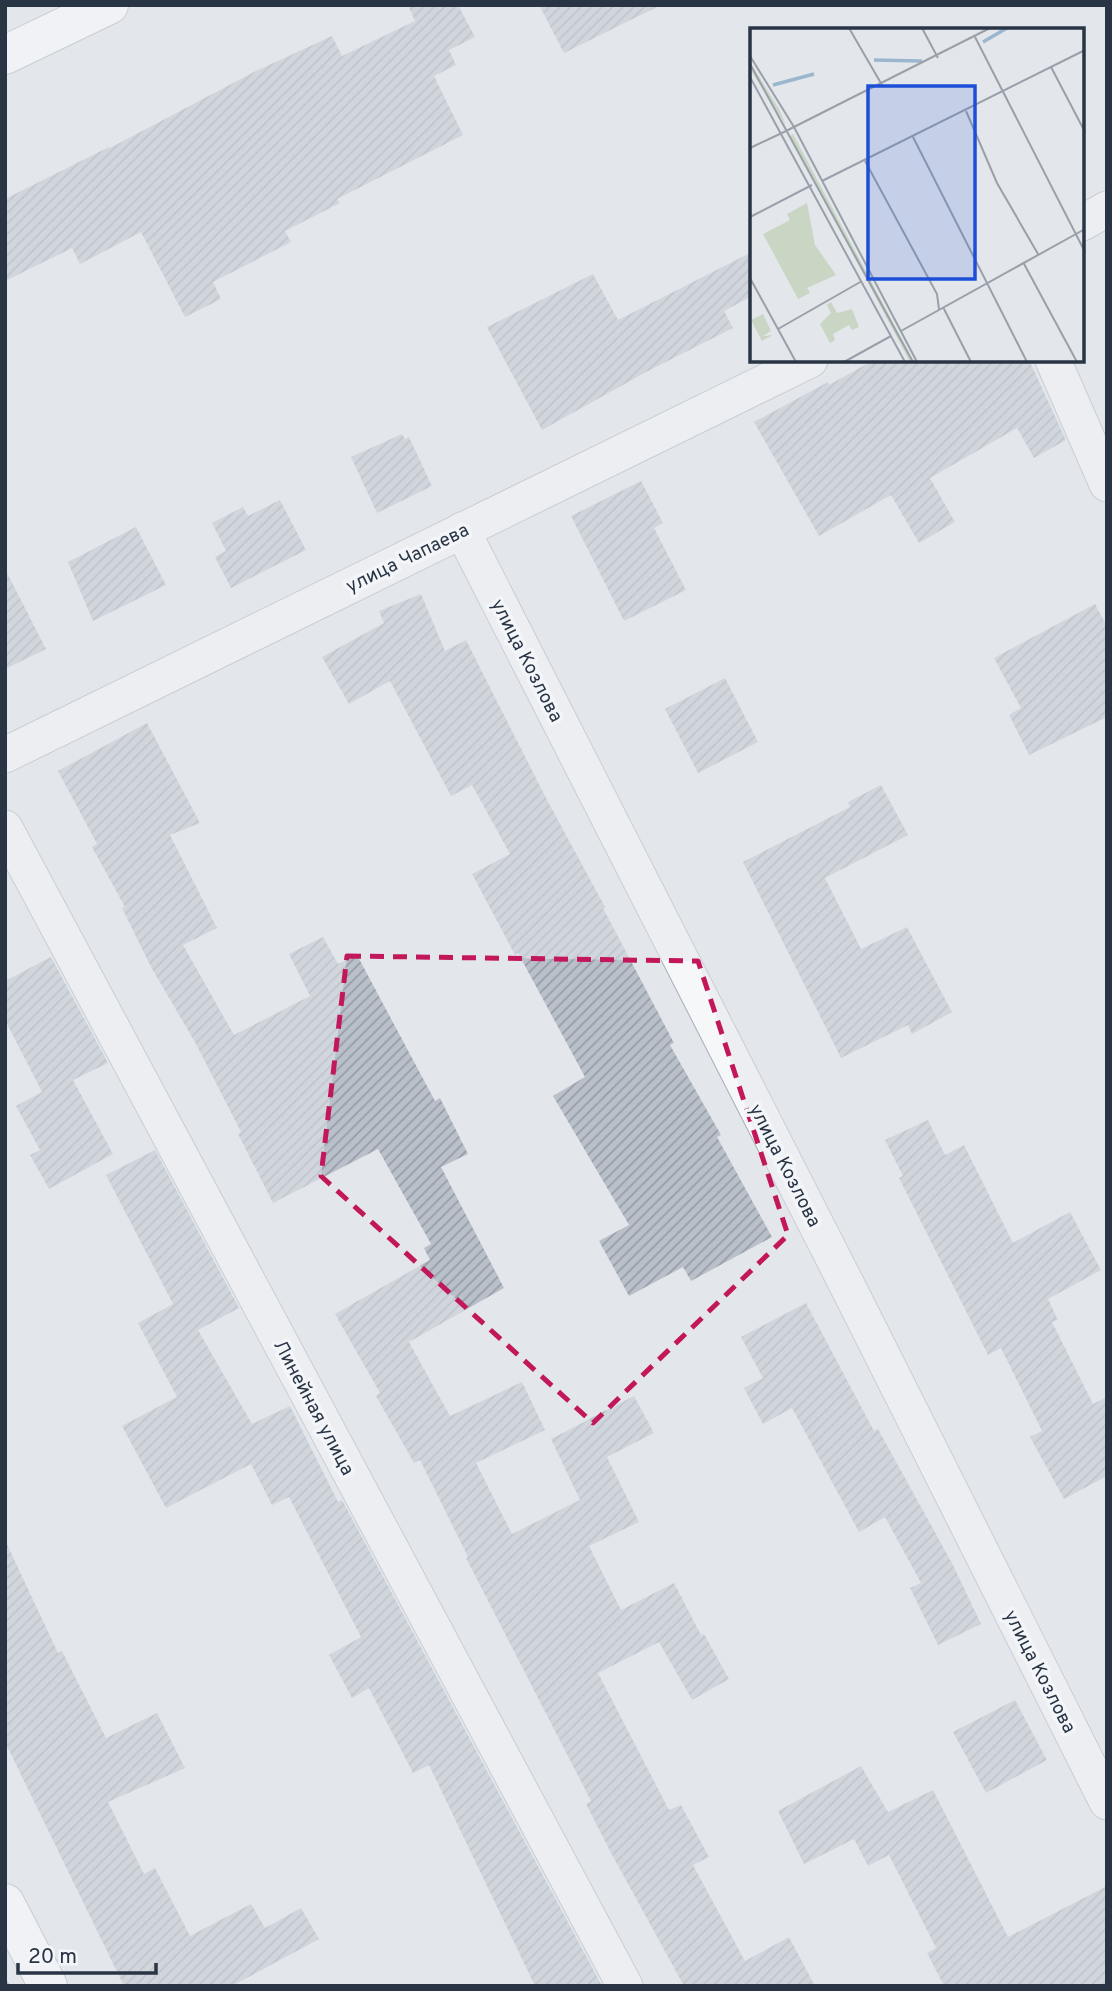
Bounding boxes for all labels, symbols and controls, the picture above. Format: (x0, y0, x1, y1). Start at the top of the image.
inset map (750, 28, 1084, 362)
street label: улица Чапаева (342, 519, 473, 599)
street label: улица Козлова (485, 595, 568, 727)
street label: улица Козлова (743, 1100, 826, 1232)
street label: Линейная улица (267, 1336, 359, 1480)
street label: улица Козлова (998, 1606, 1081, 1738)
scale bar (18, 1932, 156, 1976)
text: 20 m (28, 1944, 77, 1971)

